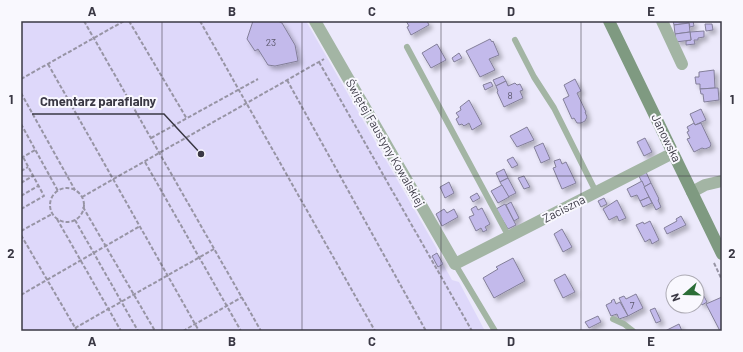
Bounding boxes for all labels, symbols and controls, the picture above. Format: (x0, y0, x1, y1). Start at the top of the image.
text: A (88, 3, 97, 19)
text: B (228, 3, 236, 19)
text: C (368, 3, 376, 19)
text: D (507, 3, 515, 19)
text: E (647, 3, 655, 19)
house number: 23 (266, 36, 276, 48)
street label: Świętej Faustyny Kowalskiej (344, 76, 428, 209)
callout: Cmentarz parafialny (32, 89, 164, 114)
house number: 8 (507, 89, 513, 101)
text: 1 (9, 91, 13, 107)
text: 1 (730, 91, 734, 107)
text: Cmentarz parafialny (40, 93, 157, 109)
street label: Janowska (649, 111, 685, 164)
street label: Zaciszna (540, 191, 587, 225)
text: 2 (7, 245, 15, 261)
text: 2 (728, 245, 736, 261)
north arrow (665, 274, 705, 314)
text: N (668, 292, 682, 303)
house number: 7 (630, 299, 635, 311)
text: A (88, 333, 97, 349)
text: B (228, 333, 236, 349)
text: C (368, 333, 376, 349)
text: D (507, 333, 515, 349)
text: E (647, 333, 655, 349)

